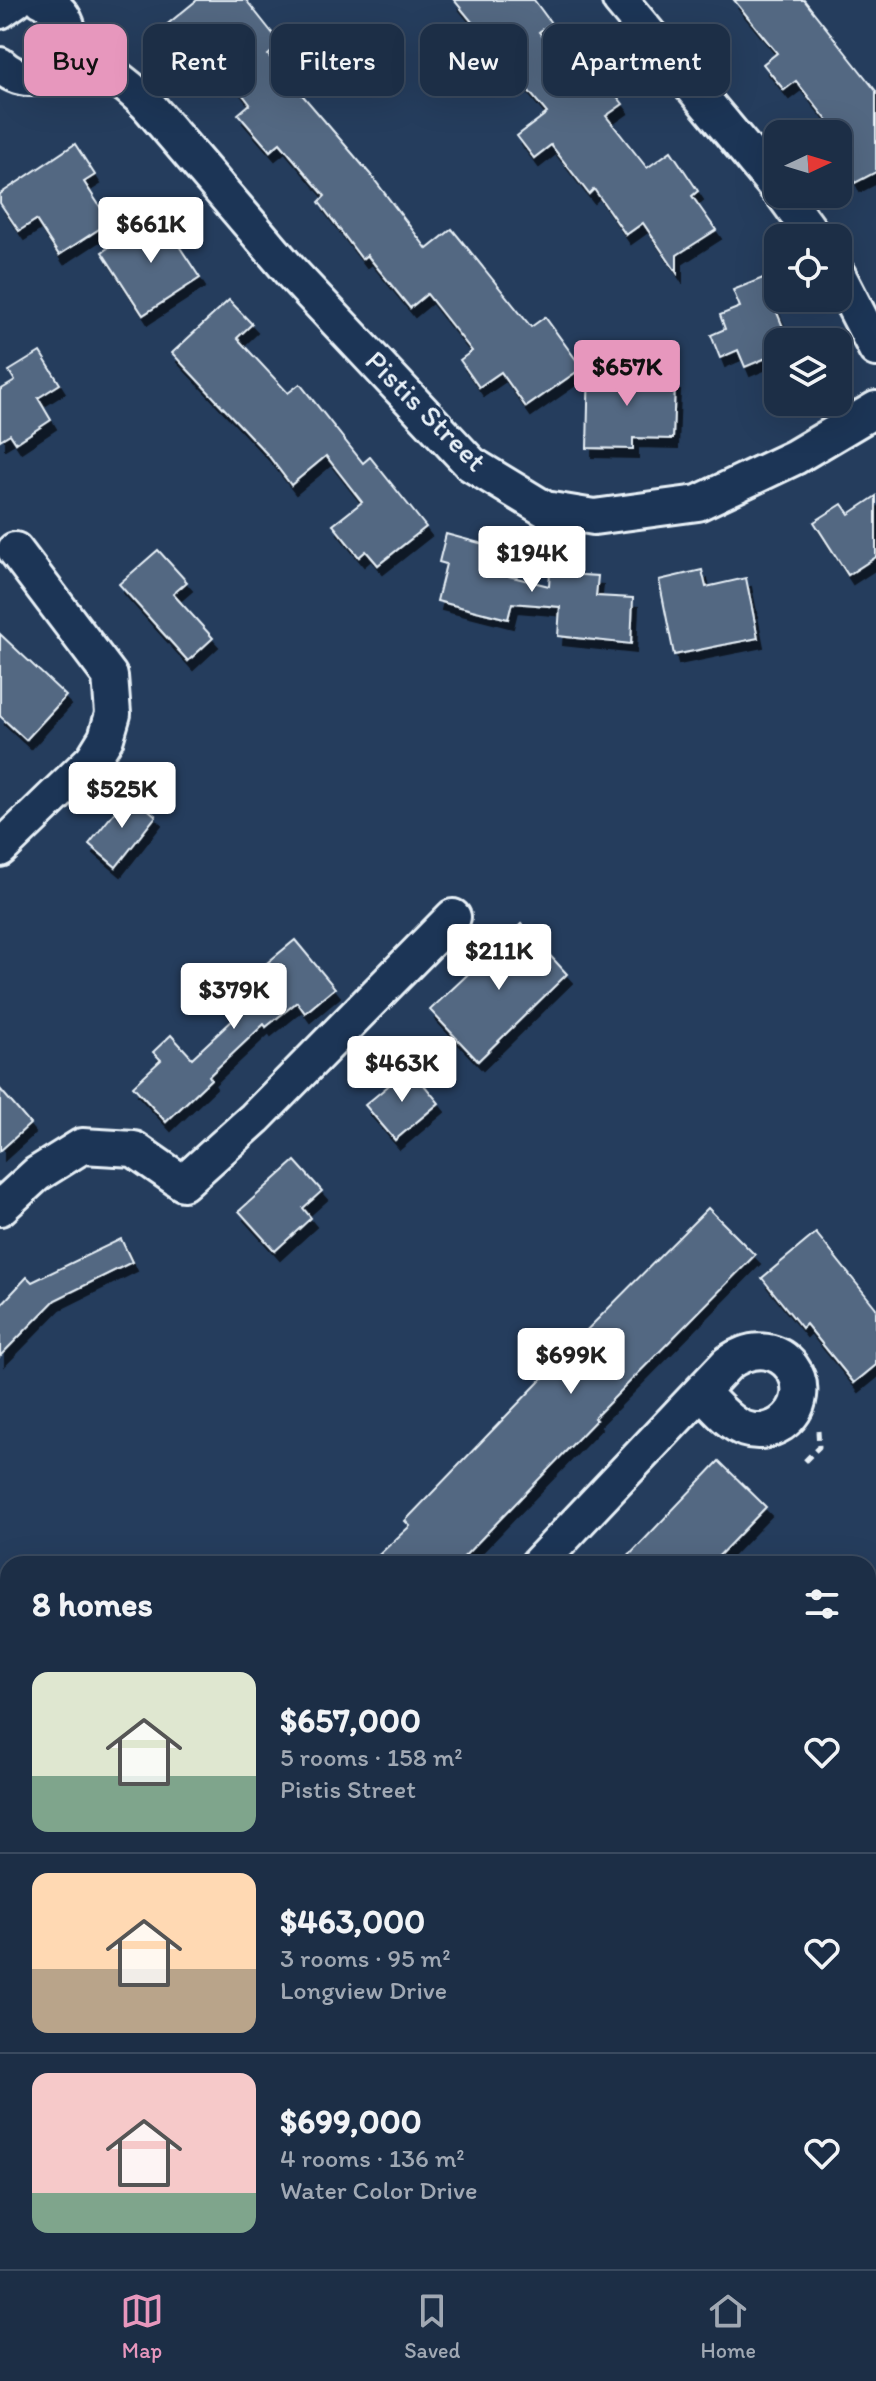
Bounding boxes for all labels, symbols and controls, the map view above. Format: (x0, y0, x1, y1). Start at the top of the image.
chip: Buy (24, 24, 127, 96)
chip: Rent (143, 24, 255, 96)
chip: Filters (271, 24, 404, 96)
chip: New (420, 24, 527, 96)
chip: Apartment (543, 24, 730, 96)
north arrow (764, 120, 852, 208)
map controls (764, 120, 852, 416)
pin: $661K (95, 197, 207, 265)
text: $661K (116, 207, 186, 239)
button: locate (764, 224, 852, 312)
button: layers (764, 328, 852, 416)
pin: $657K (571, 340, 683, 408)
street label: Pistis Street (358, 342, 495, 479)
text: $657K (592, 350, 662, 382)
pin: $194K (476, 526, 588, 594)
text: $194K (496, 536, 568, 568)
pin: $525K (66, 762, 178, 830)
text: $525K (87, 772, 157, 804)
pin: $211K (443, 924, 555, 992)
text: $211K (465, 934, 533, 966)
pin: $379K (178, 963, 290, 1031)
text: $379K (199, 973, 269, 1005)
pin: $463K (346, 1036, 458, 1104)
text: $463K (365, 1046, 439, 1078)
pin: $699K (515, 1328, 627, 1396)
text: $699K (536, 1338, 606, 1370)
icon: filters (800, 1582, 844, 1626)
text: 8 homes (32, 1584, 153, 1625)
text: $657,000 (280, 1700, 421, 1741)
icon: home (96, 1704, 192, 1800)
icon: heart (800, 1730, 844, 1774)
text: 5 rooms · 158 m² (280, 1741, 463, 1773)
text: Pistis Street (280, 1773, 416, 1805)
text: $463,000 (280, 1901, 425, 1942)
icon: home (96, 1905, 192, 2001)
icon: heart (800, 1931, 844, 1975)
text: 3 rooms · 95 m² (280, 1942, 451, 1974)
text: Longview Drive (280, 1974, 447, 2006)
text: $699,000 (280, 2101, 422, 2142)
icon: home (96, 2105, 192, 2201)
icon: heart (800, 2131, 844, 2175)
text: 4 rooms · 136 m² (280, 2142, 465, 2174)
text: Water Color Drive (280, 2174, 477, 2206)
tab: Map (120, 2289, 164, 2364)
tab: Saved (404, 2289, 460, 2364)
tab: Home (700, 2289, 756, 2364)

